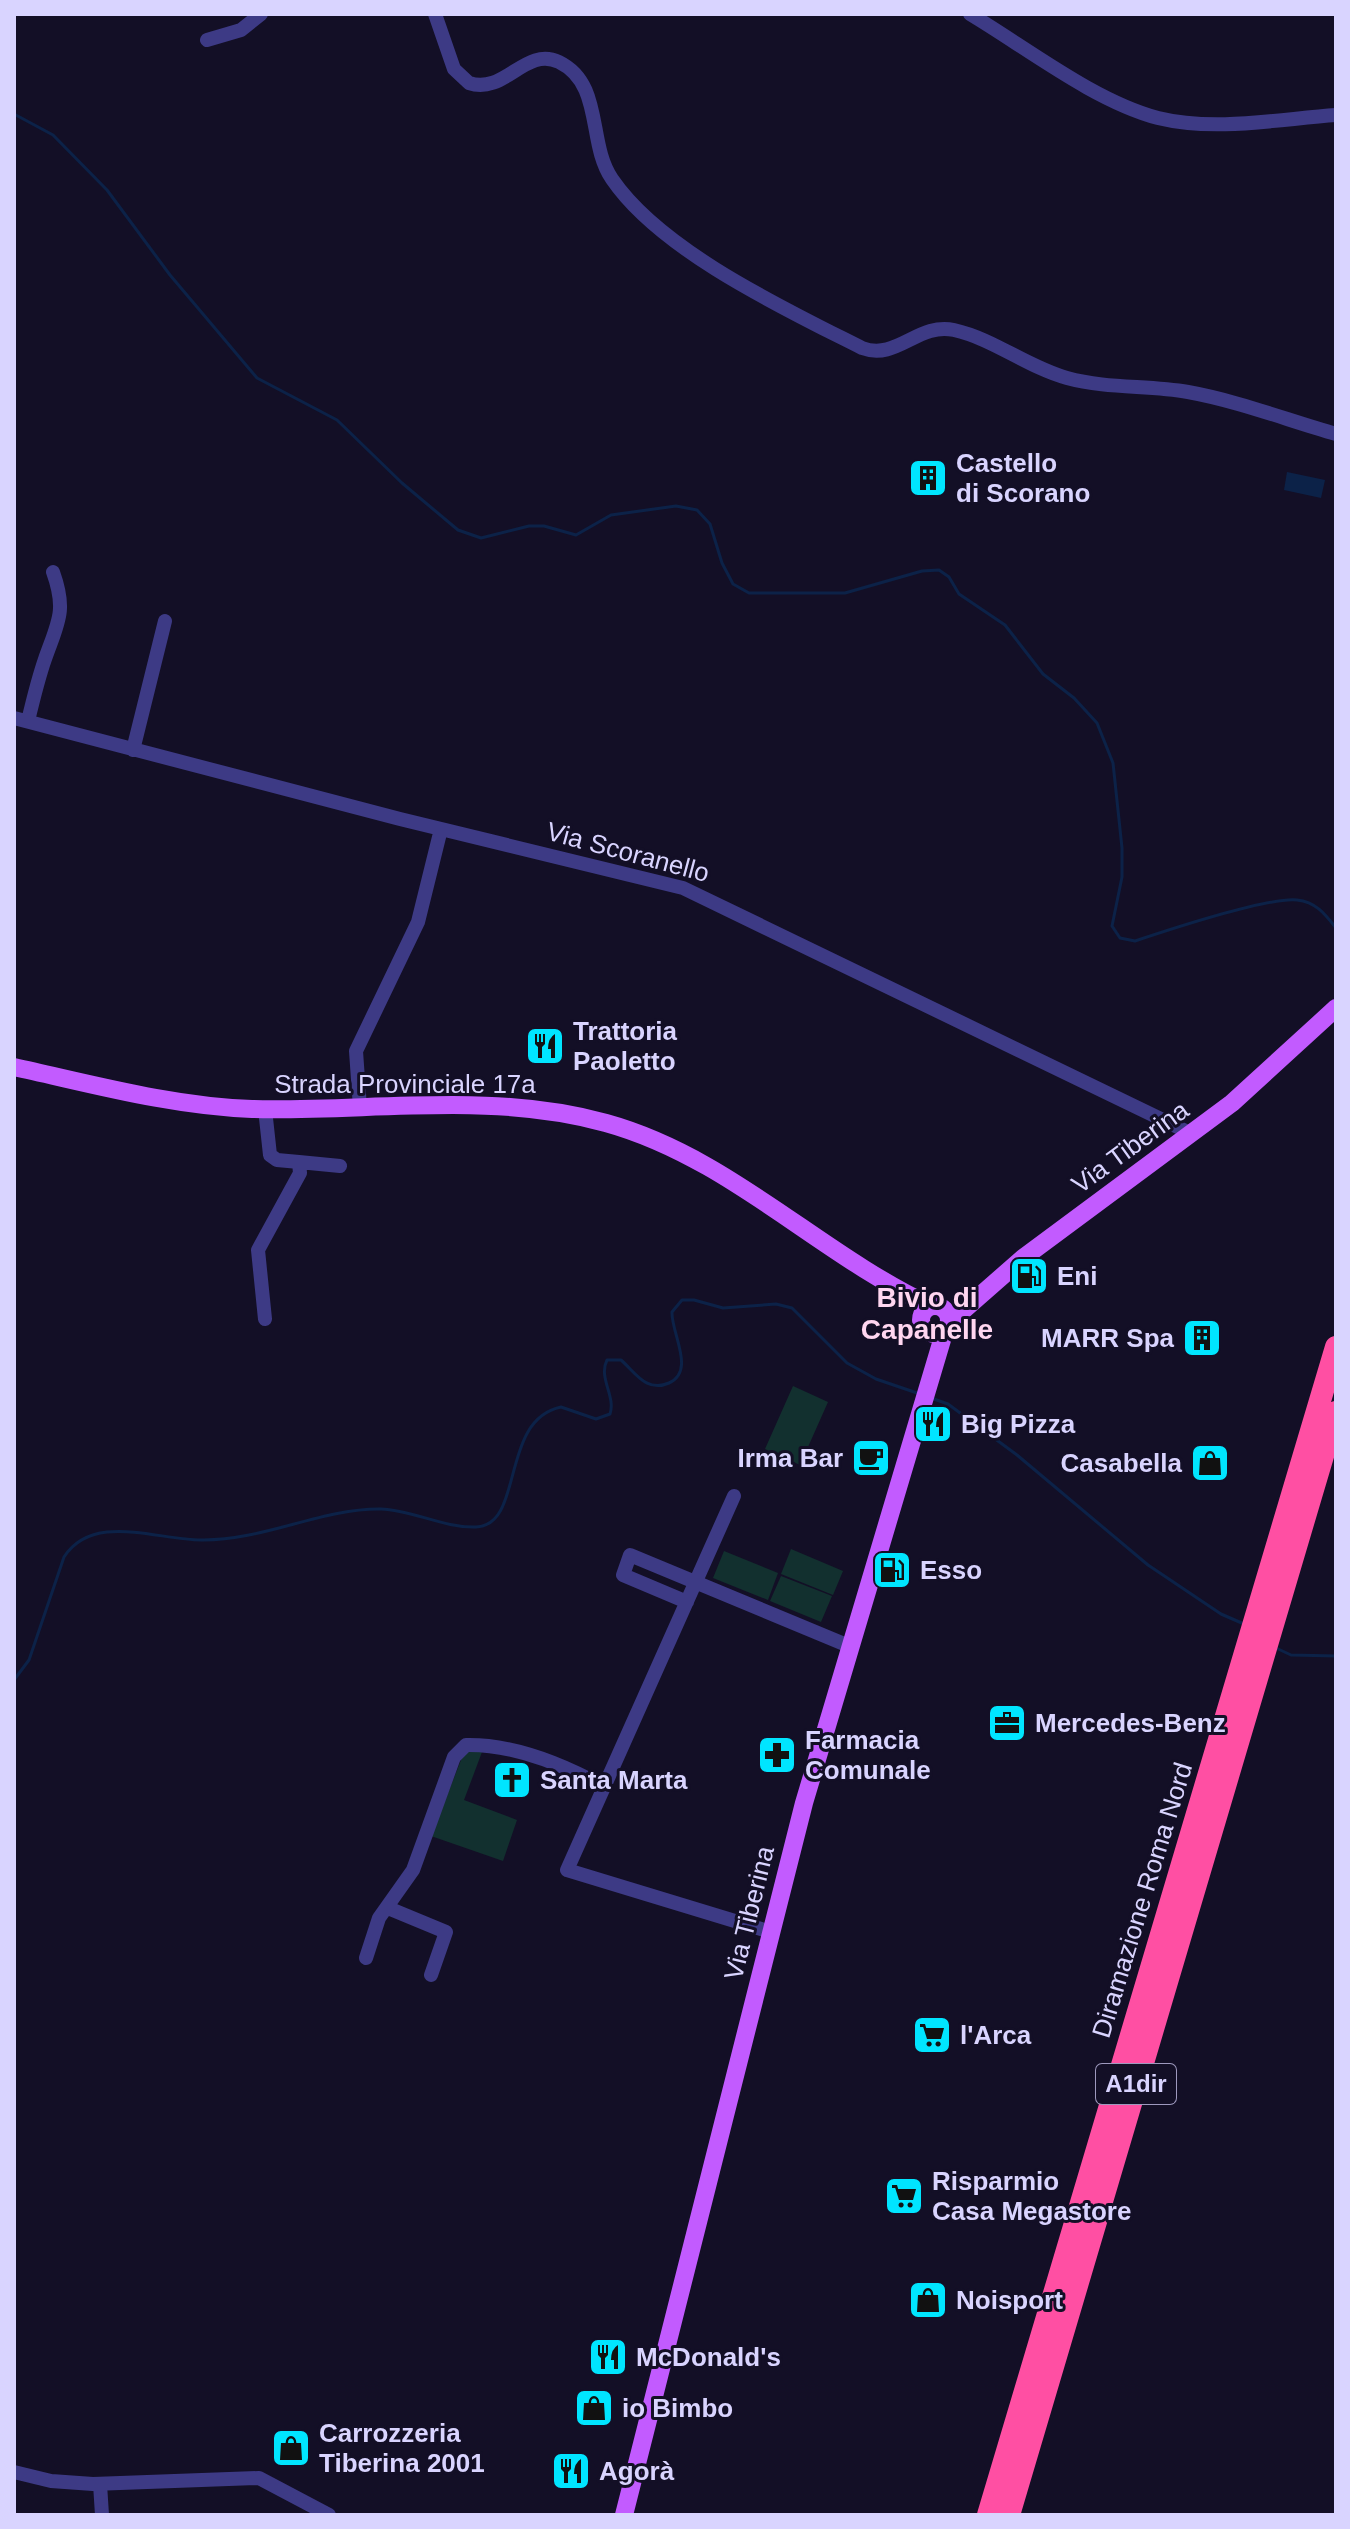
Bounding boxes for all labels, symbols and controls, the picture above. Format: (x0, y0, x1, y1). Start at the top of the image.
place label: Castello di Scorano (956, 448, 1090, 508)
building icon: Castello di Scorano (907, 457, 949, 499)
street label: Via Scoranello (543, 816, 713, 888)
place label: Trattoria Paoletto (573, 1016, 678, 1076)
restaurant icon: Trattoria Paoletto (524, 1025, 566, 1067)
street label: Strada Provinciale 17a (274, 1069, 536, 1099)
street label: Via Tiberina (1066, 1094, 1195, 1199)
fuel station icon: Eni (1008, 1255, 1050, 1297)
place label: Eni (1057, 1261, 1097, 1291)
district label: Bivio di Capanelle (861, 1282, 993, 1345)
building icon: MARR Spa (1181, 1317, 1223, 1359)
place label: MARR Spa (1041, 1323, 1175, 1353)
restaurant icon: Big Pizza (912, 1403, 954, 1445)
place label: Big Pizza (961, 1409, 1076, 1439)
cafe icon: Irma Bar (850, 1437, 892, 1479)
shop icon: Casabella (1189, 1442, 1231, 1484)
place label: Irma Bar (738, 1443, 843, 1473)
place label: Casabella (1061, 1448, 1183, 1478)
fuel station icon: Esso (871, 1549, 913, 1591)
place label: Esso (920, 1555, 982, 1585)
office icon: Mercedes-Benz (986, 1702, 1028, 1744)
place label: Mercedes-Benz (1035, 1708, 1226, 1738)
place label: Farmacia Comunale (805, 1725, 931, 1785)
pharmacy icon: Farmacia Comunale (756, 1734, 798, 1776)
church icon: Santa Marta (491, 1759, 533, 1801)
street label: Diramazione Roma Nord (1086, 1759, 1198, 2041)
place label: Santa Marta (540, 1765, 688, 1795)
street label: Via Tiberina (718, 1842, 780, 1983)
supermarket icon: l'Arca (911, 2014, 953, 2056)
place label: l'Arca (960, 2020, 1032, 2050)
road number: A1dir (1096, 2064, 1176, 2104)
place label: Risparmio Casa Megastore (932, 2166, 1131, 2226)
supermarket icon: Risparmio Casa Megastore (883, 2175, 925, 2217)
shop icon: Noisport (907, 2279, 949, 2321)
place label: Noisport (956, 2285, 1063, 2315)
restaurant icon: McDonald's (587, 2336, 629, 2378)
place label: McDonald's (636, 2342, 781, 2372)
shop icon: io Bimbo (573, 2387, 615, 2429)
place label: io Bimbo (622, 2393, 733, 2423)
place label: Carrozzeria Tiberina 2001 (319, 2418, 485, 2478)
shop icon: Carrozzeria Tiberina 2001 (270, 2427, 312, 2469)
restaurant icon: Agorà (550, 2450, 592, 2492)
place label: Agorà (599, 2456, 675, 2486)

